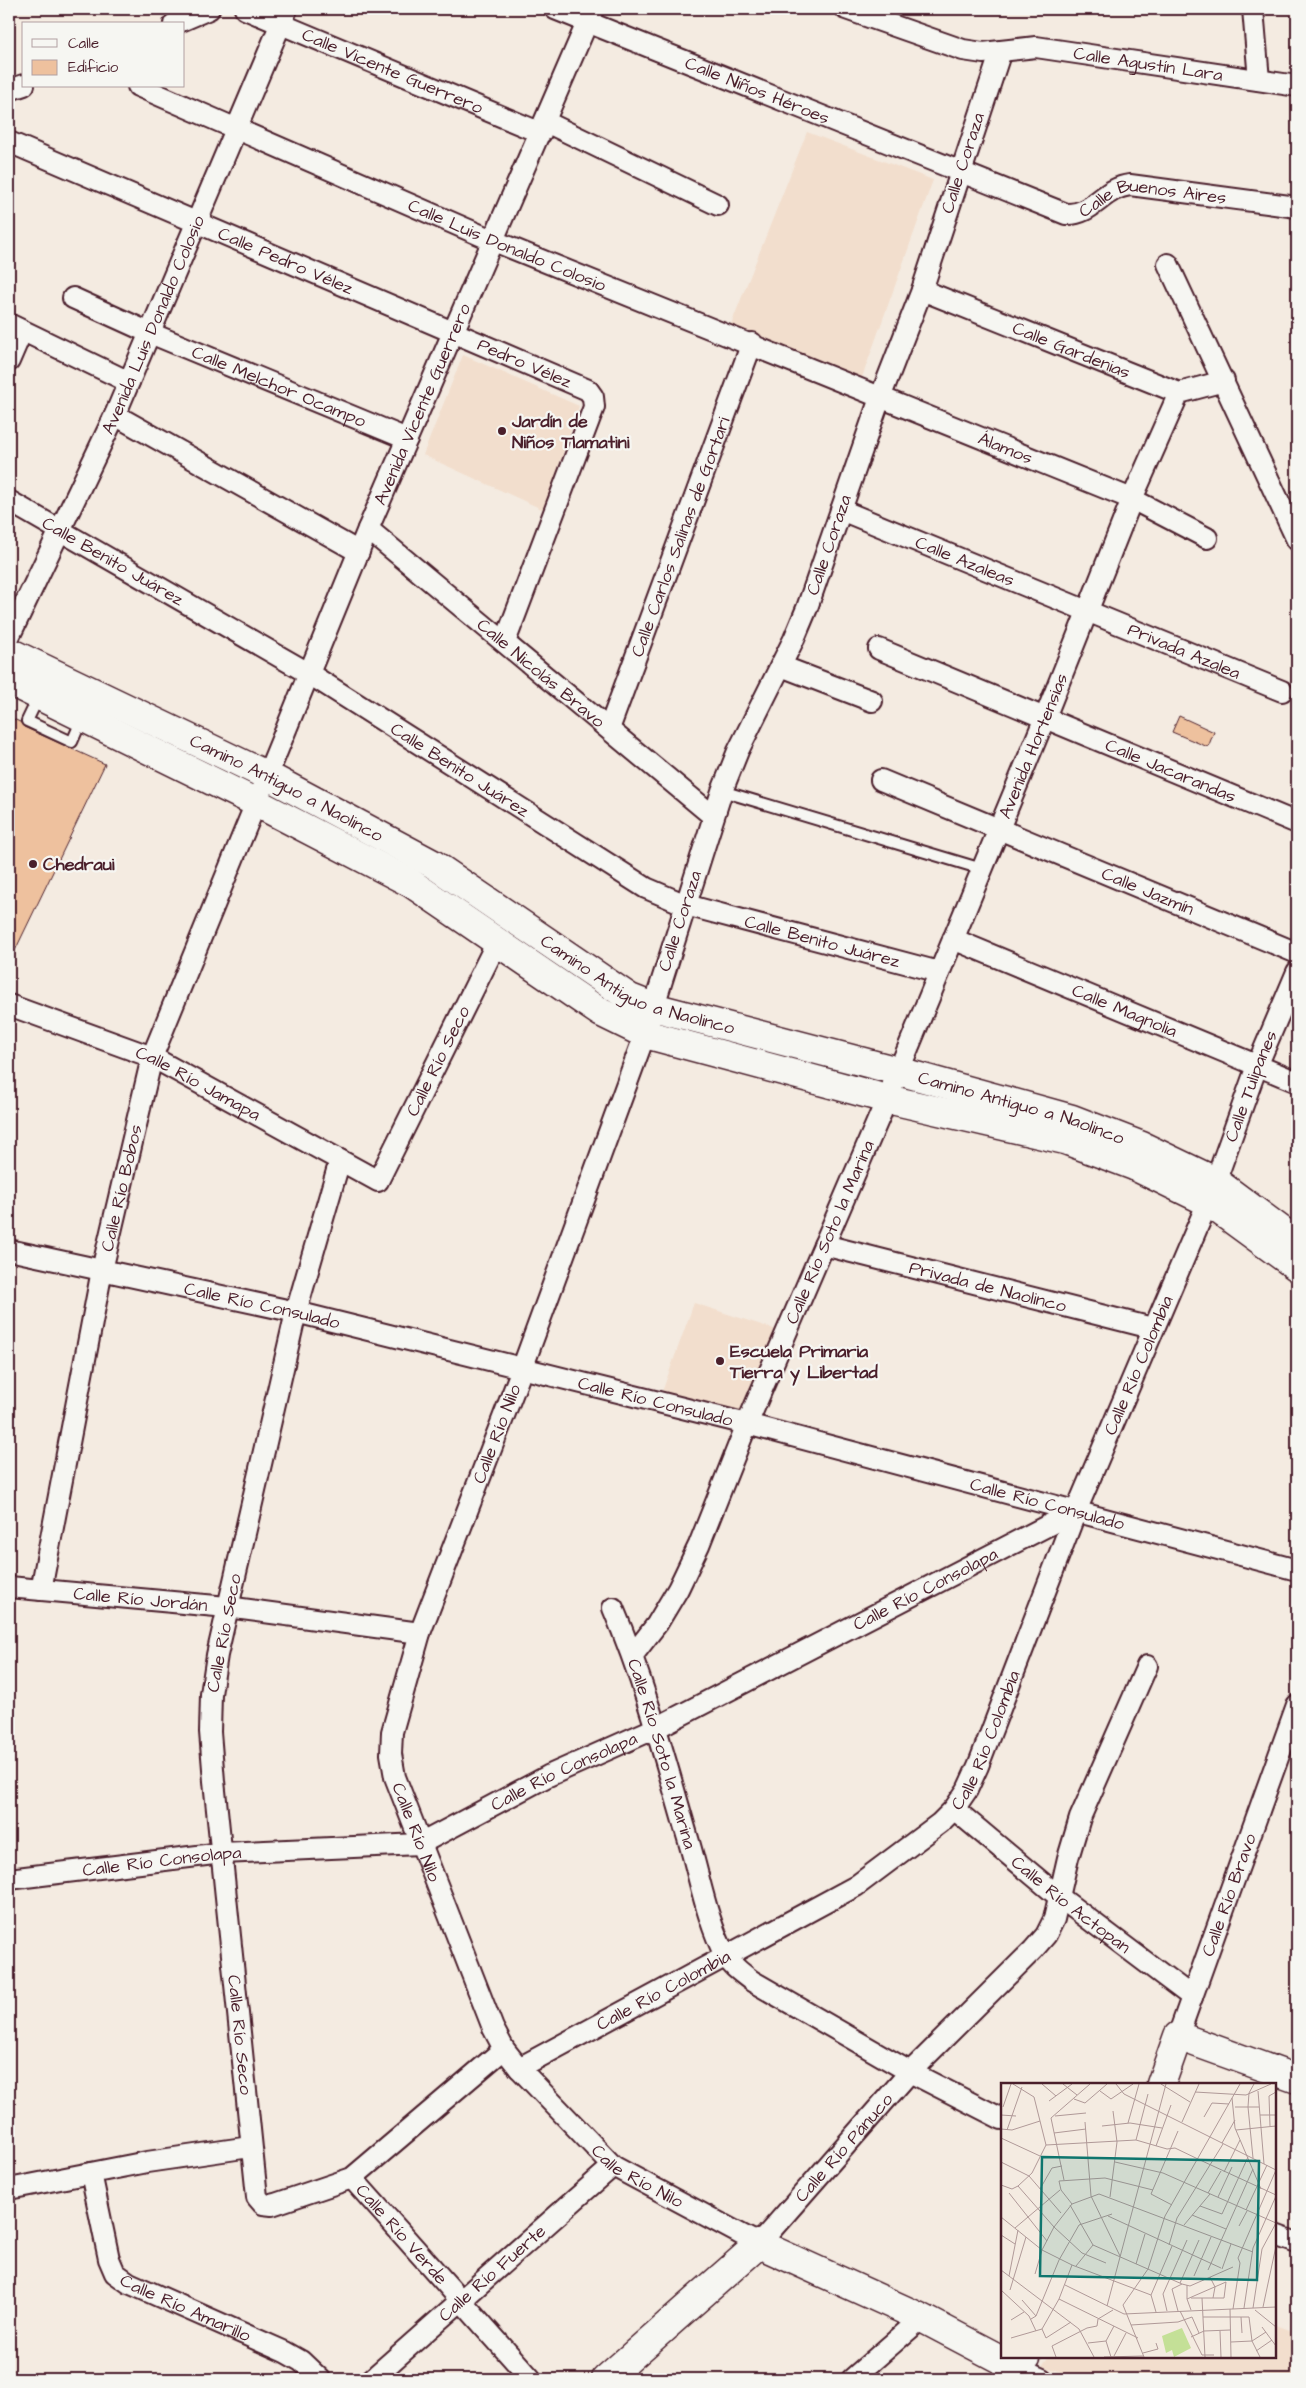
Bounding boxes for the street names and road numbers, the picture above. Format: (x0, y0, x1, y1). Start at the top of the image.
street label: Calle Vicente Guerrero (298, 22, 487, 120)
street label: Calle Agustín Lara (1072, 40, 1225, 87)
street label: Calle Niños Héroes (681, 50, 833, 130)
street label: Calle Coraza (935, 109, 991, 217)
street label: Calle Buenos Aires (1074, 172, 1228, 223)
street label: Calle Luis Donaldo Colosio (404, 193, 610, 298)
street label: Avenida Luis Donaldo Colosio (95, 211, 211, 438)
street label: Calle Pedro Vélez (214, 220, 357, 301)
street label: Avenida Vicente Guerrero (367, 299, 477, 509)
street label: Calle Gardenias (1009, 315, 1134, 385)
street label: Pedro Vélez (474, 332, 576, 394)
street label: Calle Melchor Ocampo (188, 339, 370, 433)
street label: Calle Carlos Salinas de Gortari (624, 413, 736, 660)
street label: Álamos (974, 426, 1036, 470)
street label: Calle Coraza (800, 492, 858, 598)
street label: Calle Benito Juárez (37, 510, 189, 612)
street label: Calle Azaleas (912, 529, 1018, 592)
street label: Calle Nicolás Bravo (472, 612, 610, 734)
street label: Privada Azalea (1124, 617, 1244, 685)
street label: Avenida Hortensias (992, 669, 1074, 822)
street label: Calle Benito Juárez (386, 716, 534, 823)
street label: Camino Antiguo a Naolinco (186, 728, 388, 848)
street label: Calle Jacarandas (1102, 732, 1240, 809)
street label: Calle Jazmín (1098, 861, 1198, 921)
street label: Calle Coraza (652, 867, 708, 975)
street label: Calle Benito Juárez (742, 909, 903, 974)
street label: Camino Antiguo a Naolinco (536, 928, 738, 1040)
street label: Calle Magnolia (1068, 977, 1181, 1043)
street label: Calle Río Seco (400, 1002, 476, 1120)
street label: Calle Tulipanes (1218, 1026, 1283, 1145)
street label: Calle Río Jamapa (132, 1040, 265, 1127)
street label: Camino Antiguo a Naolinco (915, 1065, 1128, 1151)
street label: Calle Río Bobos (94, 1122, 148, 1254)
street label: Calle Río Soto la Marina (779, 1136, 880, 1328)
street label: Privada de Naolinco (907, 1255, 1069, 1318)
street label: Calle Río Consulado (182, 1276, 343, 1335)
street label: Calle Río Colombia (1097, 1292, 1179, 1439)
street label: Calle Río Consulado (575, 1370, 736, 1433)
street label: Calle Río Nilo (467, 1381, 527, 1487)
street label: Calle Río Consulado (967, 1471, 1127, 1536)
street label: Calle Río Consolapa (849, 1541, 1002, 1637)
street label: Calle Río Seco (200, 1572, 248, 1694)
street label: Calle Río Jordán (72, 1580, 209, 1618)
street label: Calle Río Soto la Marina (621, 1655, 703, 1852)
street label: Calle Río Colombia (945, 1667, 1026, 1815)
street label: Calle Río Consolapa (486, 1726, 641, 1817)
street label: Calle Río Nilo (386, 1779, 447, 1885)
street label: Calle Río Bravo (1195, 1830, 1262, 1960)
street label: Calle Río Consolapa (81, 1840, 242, 1882)
street label: Calle Río Actopan (1006, 1849, 1136, 1959)
street label: Calle Río Colombia (592, 1944, 735, 2037)
street label: Calle Río Seco (222, 1974, 259, 2096)
street label: Calle Río Pánuco (789, 2087, 899, 2208)
street label: Calle Río Nilo (586, 2138, 688, 2214)
street label: Calle Río Verde (350, 2178, 454, 2290)
street label: Calle Río Fuerte (433, 2219, 551, 2327)
street label: Calle Río Amarillo (115, 2268, 255, 2348)

